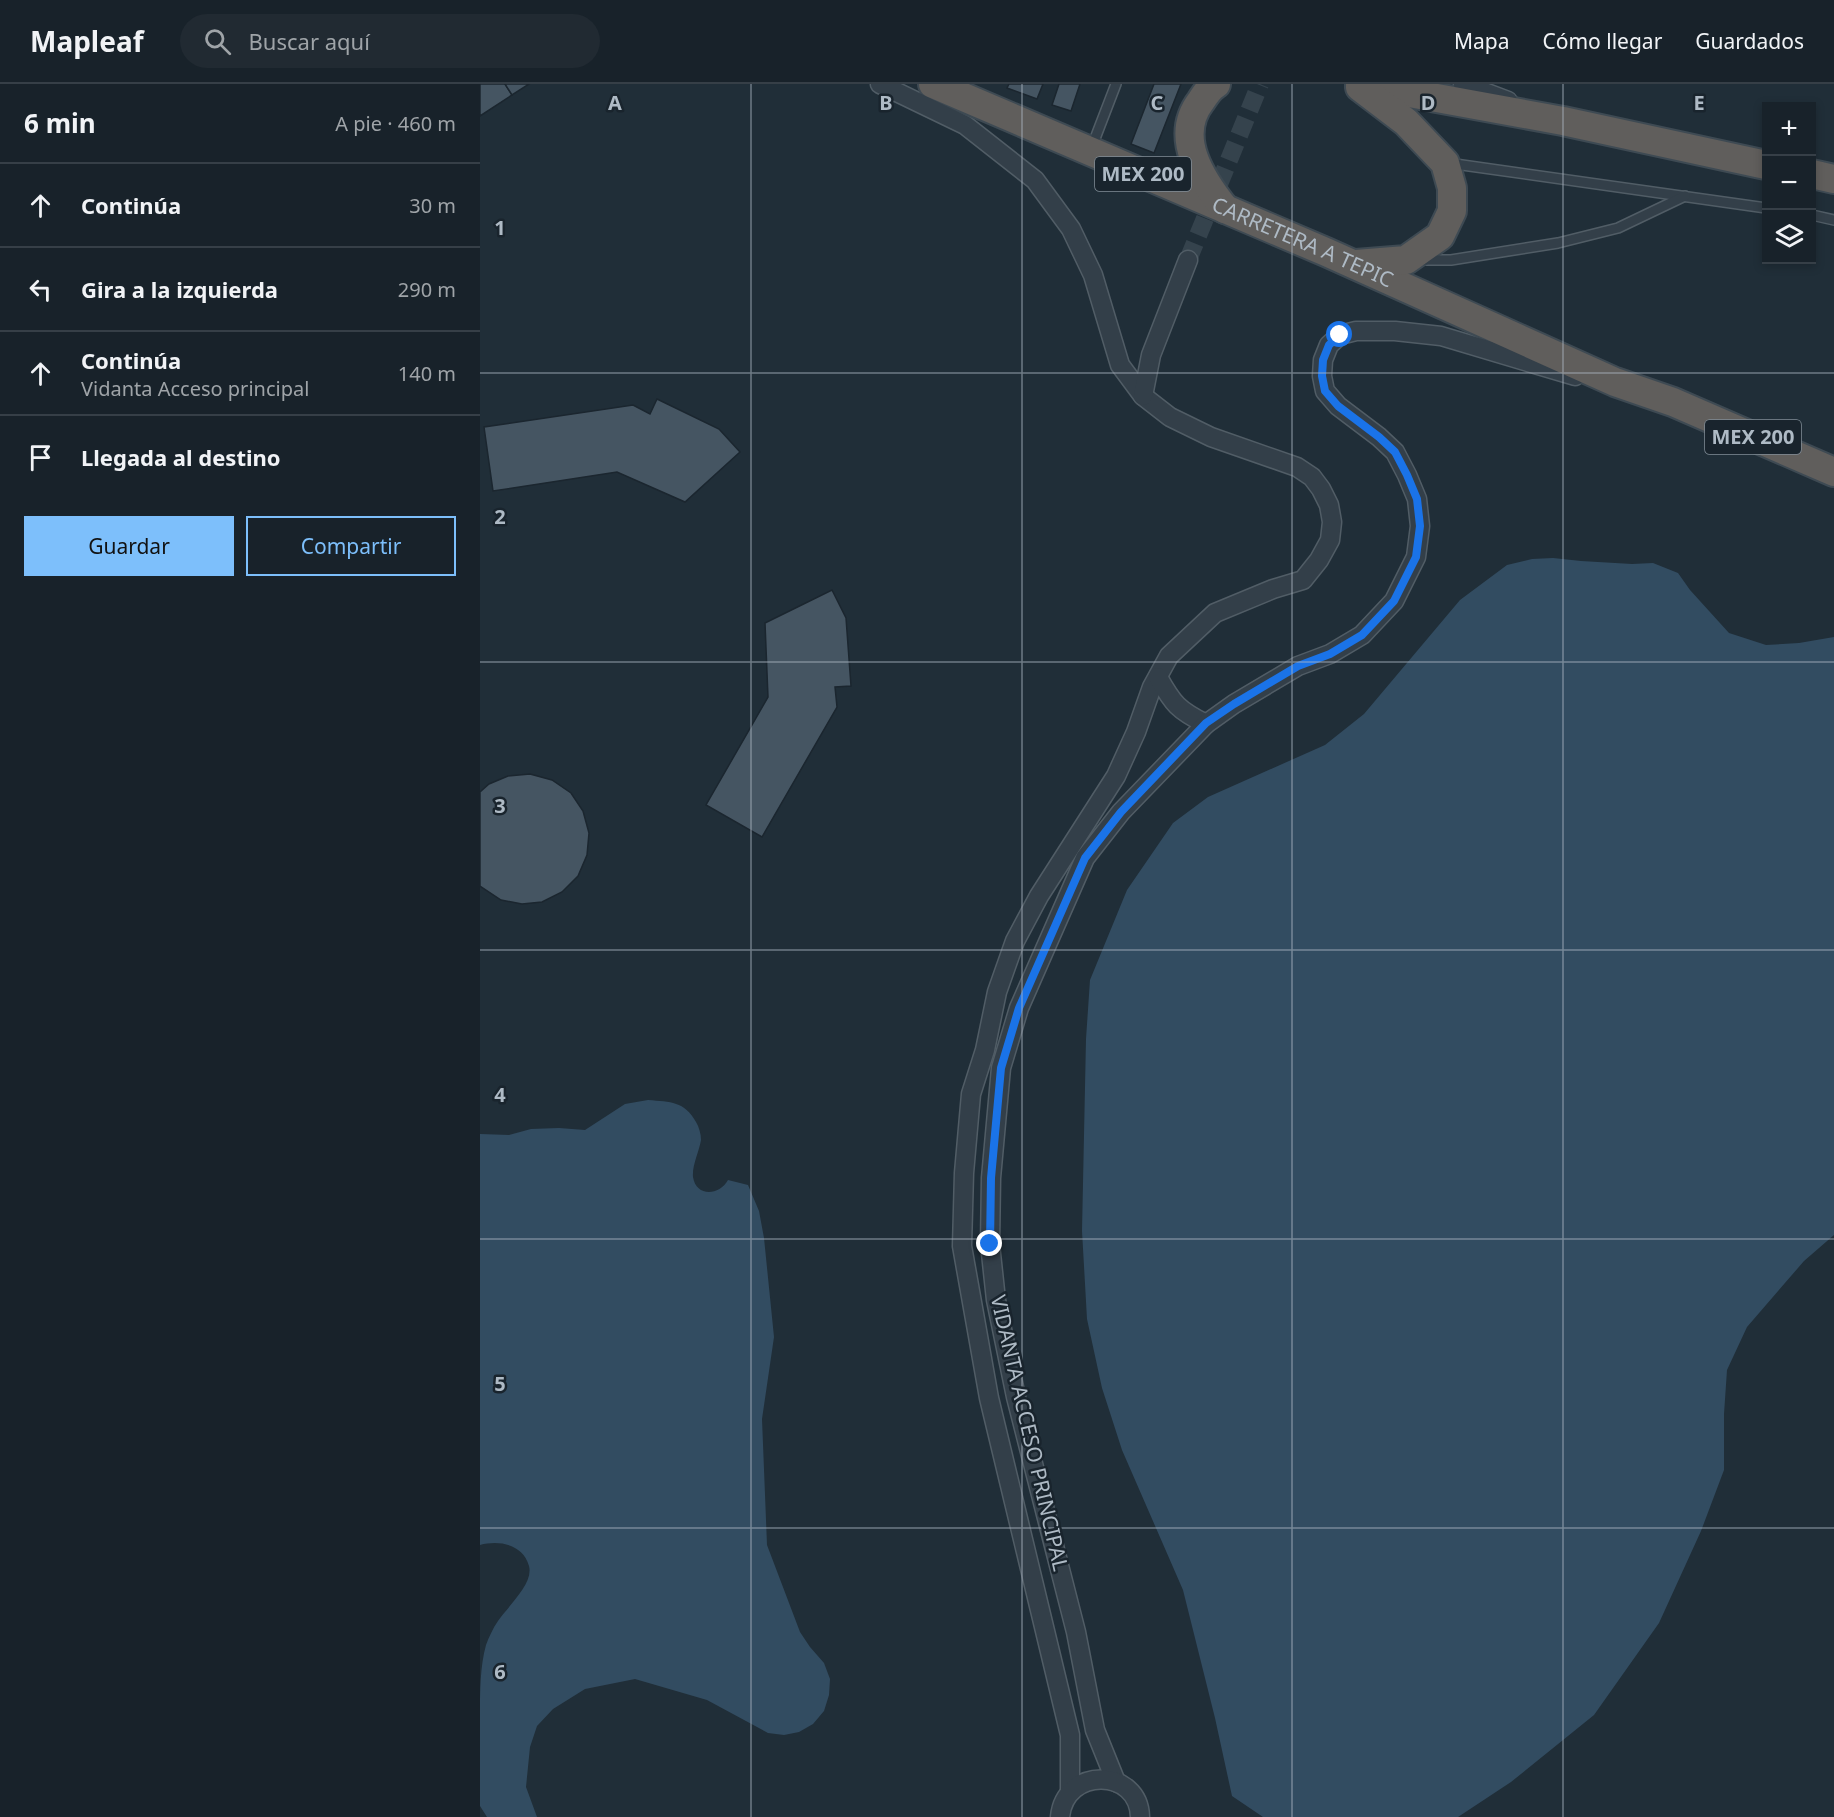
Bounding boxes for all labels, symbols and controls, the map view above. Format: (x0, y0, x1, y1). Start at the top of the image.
search box (180, 14, 600, 68)
text: Mapleaf (30, 22, 144, 60)
icon: search (201, 25, 234, 58)
text: Buscar aquí (249, 26, 370, 56)
text: Mapa (1454, 27, 1509, 55)
text: Cómo llegar (1542, 27, 1662, 55)
text: Guardados (1695, 27, 1804, 55)
text: A (608, 89, 622, 116)
text: B (879, 89, 893, 116)
text: C (1151, 89, 1164, 116)
text: D (1421, 89, 1435, 116)
text: E (1693, 89, 1705, 116)
map controls (1762, 102, 1816, 264)
button: + (1762, 102, 1816, 156)
text: 6 min (24, 105, 96, 141)
text: A pie · 460 m (335, 110, 456, 137)
button: − (1762, 156, 1816, 210)
road number: MEX 200 (1095, 157, 1191, 191)
icon: ahead (24, 189, 57, 222)
text: Continúa (81, 190, 181, 220)
street label: CARRETERA A TEPIC (1208, 190, 1398, 293)
text: 30 m (409, 192, 456, 219)
button: layers (1762, 210, 1816, 264)
text: 1 (494, 214, 506, 241)
icon: left (24, 273, 57, 306)
text: Gira a la izquierda (81, 274, 278, 304)
text: 290 m (398, 276, 456, 303)
route start (1326, 321, 1352, 347)
text: Continúa (81, 345, 181, 375)
icon: ahead (24, 357, 57, 390)
text: 140 m (398, 360, 456, 387)
text: Vidanta Acceso principal (81, 375, 309, 402)
road number: MEX 200 (1705, 420, 1801, 454)
icon: arrive (24, 441, 57, 474)
text: Llegada al destino (81, 442, 281, 472)
text: 2 (494, 503, 506, 530)
button: Guardar (24, 516, 234, 576)
button: Compartir (246, 516, 456, 576)
text: 3 (494, 792, 506, 819)
text: 4 (494, 1081, 506, 1108)
route end (976, 1230, 1002, 1256)
street label: VIDANTA ACCESO PRINCIPAL (985, 1292, 1075, 1574)
text: 5 (494, 1370, 506, 1397)
text: 6 (494, 1658, 506, 1685)

